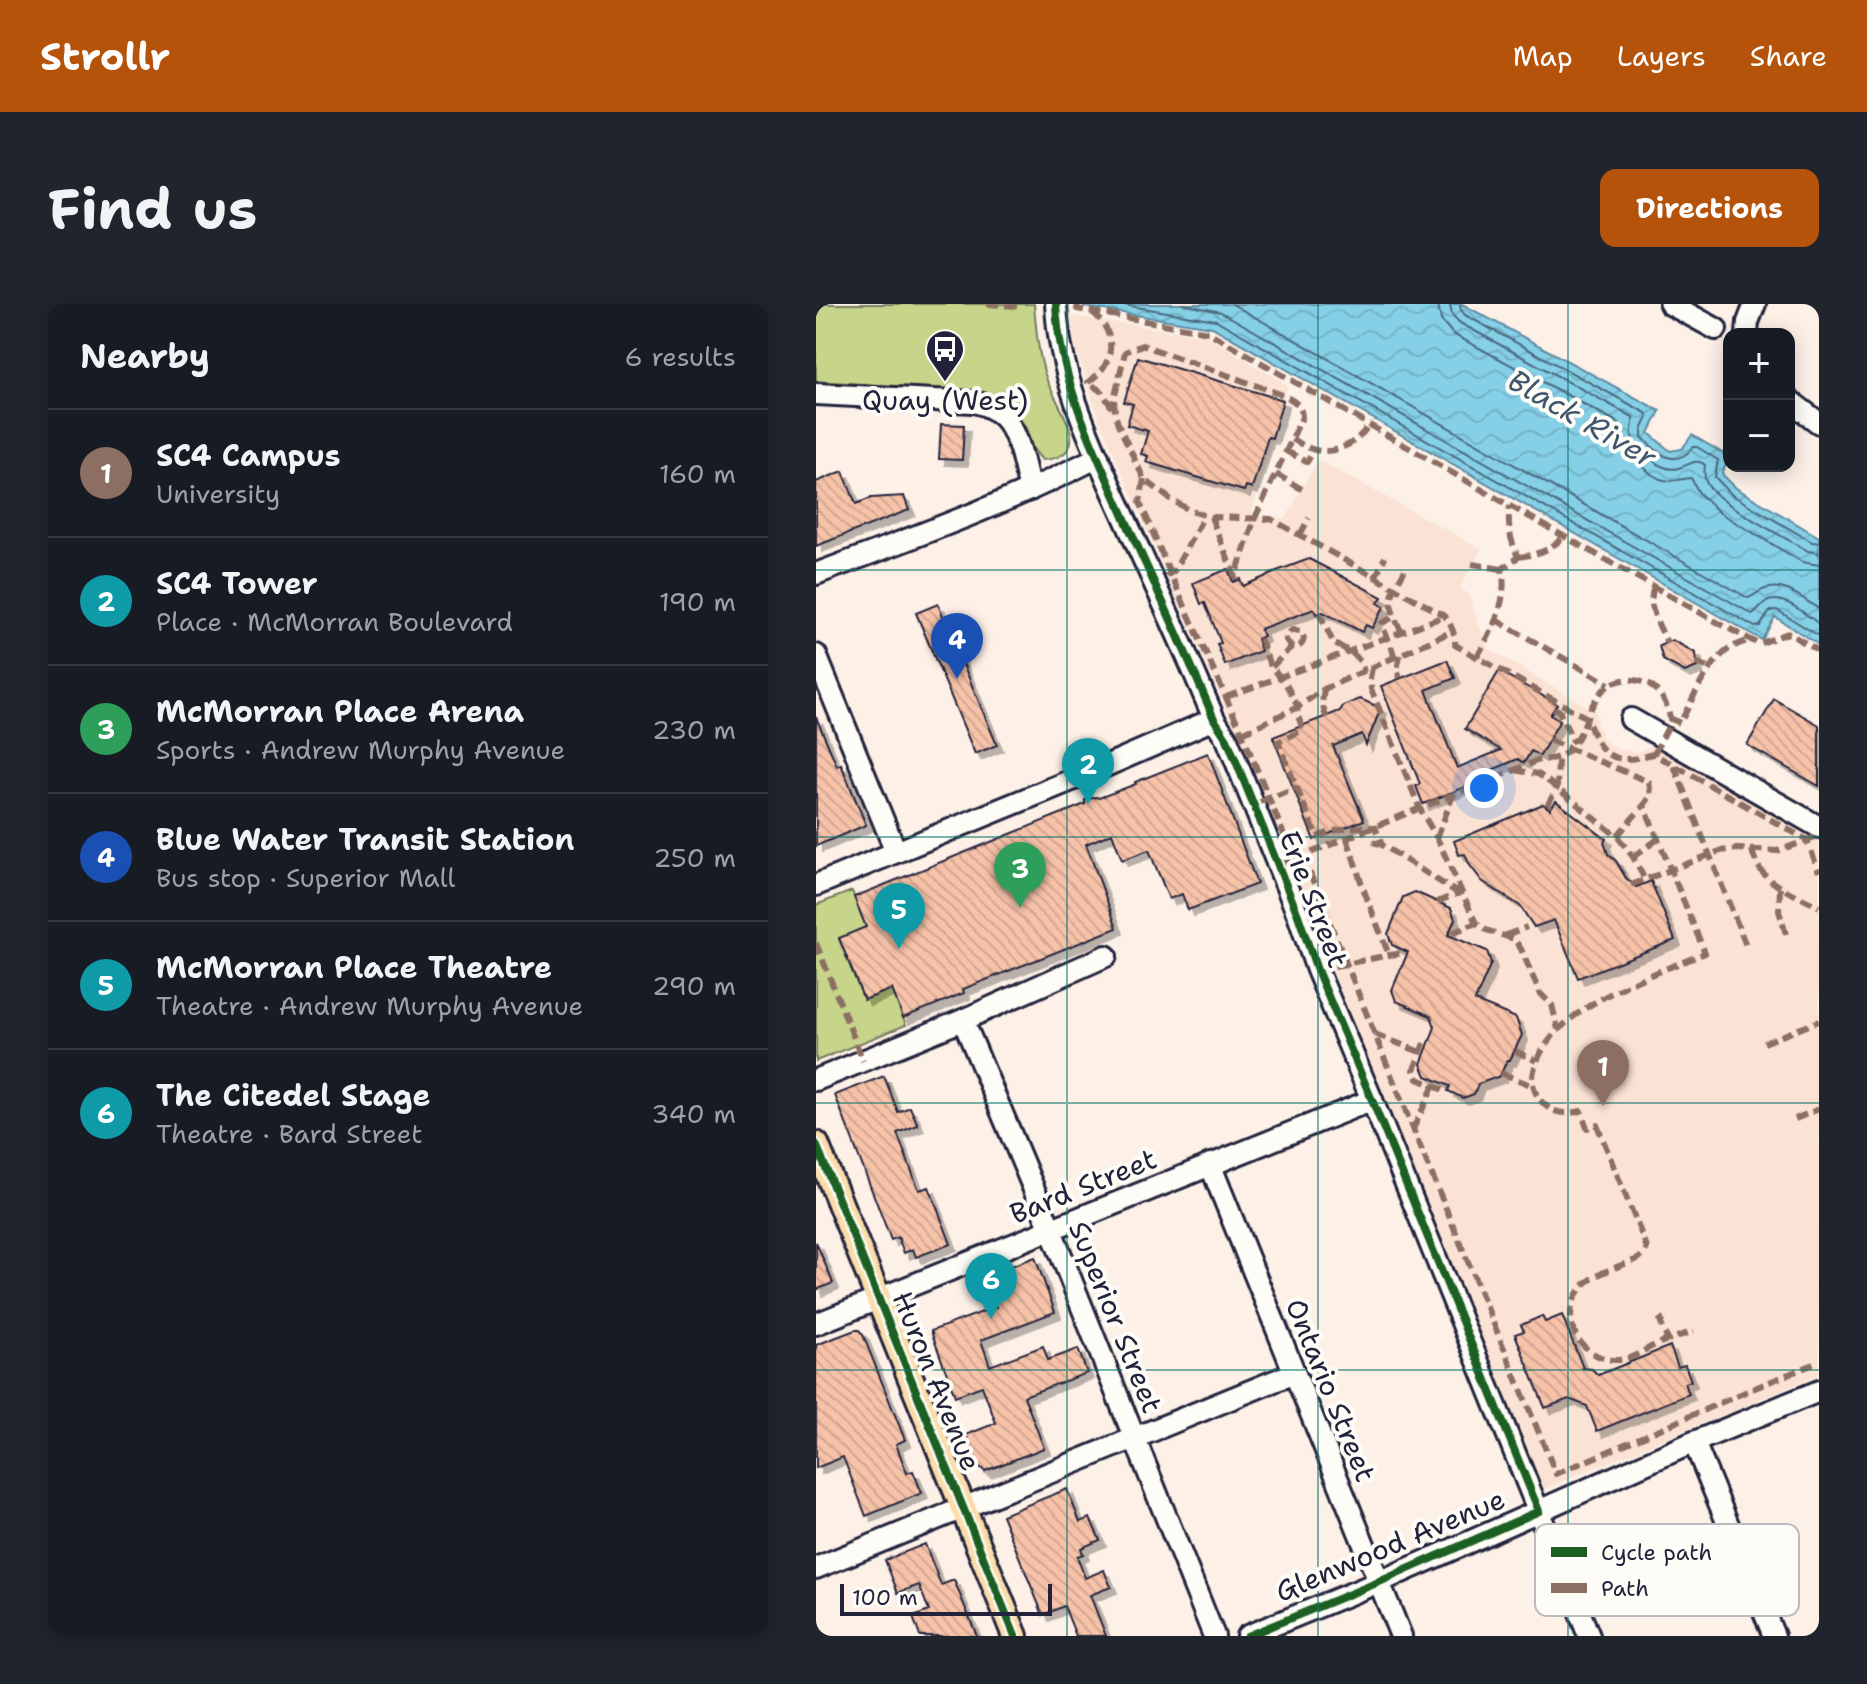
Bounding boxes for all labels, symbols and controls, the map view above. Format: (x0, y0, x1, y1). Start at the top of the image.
text: Strollr (40, 31, 170, 82)
text: Map (1513, 37, 1573, 75)
text: Layers (1617, 37, 1706, 75)
text: Share (1750, 37, 1827, 75)
button: Directions (1600, 169, 1819, 247)
text: Find us (48, 171, 257, 246)
bus stop icon: Quay (West) (924, 328, 966, 383)
map controls (1723, 328, 1795, 472)
button: + (1723, 328, 1795, 400)
text: Nearby (80, 333, 210, 379)
text: 6 results (624, 339, 736, 374)
water label: Black River (1500, 360, 1665, 478)
place label: Quay (West) (862, 381, 1028, 419)
button: − (1723, 400, 1795, 472)
text: SC4 Campus (156, 435, 341, 476)
text: 1 (100, 456, 112, 491)
text: 160 m (659, 456, 736, 491)
text: University (156, 476, 280, 511)
text: SC4 Tower (156, 563, 318, 604)
text: 2 (97, 584, 115, 619)
text: 190 m (659, 584, 736, 619)
text: Place · McMorran Boulevard (156, 604, 513, 639)
pin: 4 (931, 613, 983, 679)
text: McMorran Place Arena (156, 691, 524, 732)
text: 3 (97, 712, 115, 747)
text: 230 m (652, 712, 736, 747)
text: Sports · Andrew Murphy Avenue (156, 732, 565, 767)
pin: 2 (1062, 738, 1114, 804)
your location (1464, 768, 1504, 808)
text: Blue Water Transit Station (156, 819, 574, 860)
street label: Erie Street (1270, 825, 1358, 973)
text: 4 (97, 840, 115, 875)
text: 250 m (653, 840, 736, 875)
pin: 3 (994, 842, 1046, 908)
text: Bus stop · Superior Mall (156, 860, 455, 895)
pin: 5 (873, 883, 925, 949)
text: McMorran Place Theatre (156, 947, 552, 988)
text: 5 (98, 968, 114, 1003)
text: 290 m (652, 968, 736, 1003)
text: Theatre · Andrew Murphy Avenue (156, 988, 583, 1023)
pin: 1 (1577, 1040, 1629, 1106)
text: The Citedel Stage (156, 1075, 431, 1116)
text: 6 (97, 1096, 115, 1131)
text: 340 m (651, 1096, 736, 1131)
text: Theatre · Bard Street (156, 1116, 423, 1151)
street label: Bard Street (1004, 1139, 1162, 1233)
street label: Superior Street (1060, 1215, 1172, 1419)
pin: 6 (965, 1253, 1017, 1319)
street label: Huron Avenue (884, 1286, 990, 1476)
street label: Ontario Street (1277, 1293, 1385, 1487)
street label: Glenwood Avenue (1269, 1479, 1511, 1611)
legend (1535, 1524, 1799, 1616)
text: Cycle path (1601, 1538, 1712, 1567)
text: Path (1601, 1574, 1649, 1603)
scale bar (840, 1580, 1052, 1616)
text: 100 m (852, 1583, 918, 1612)

